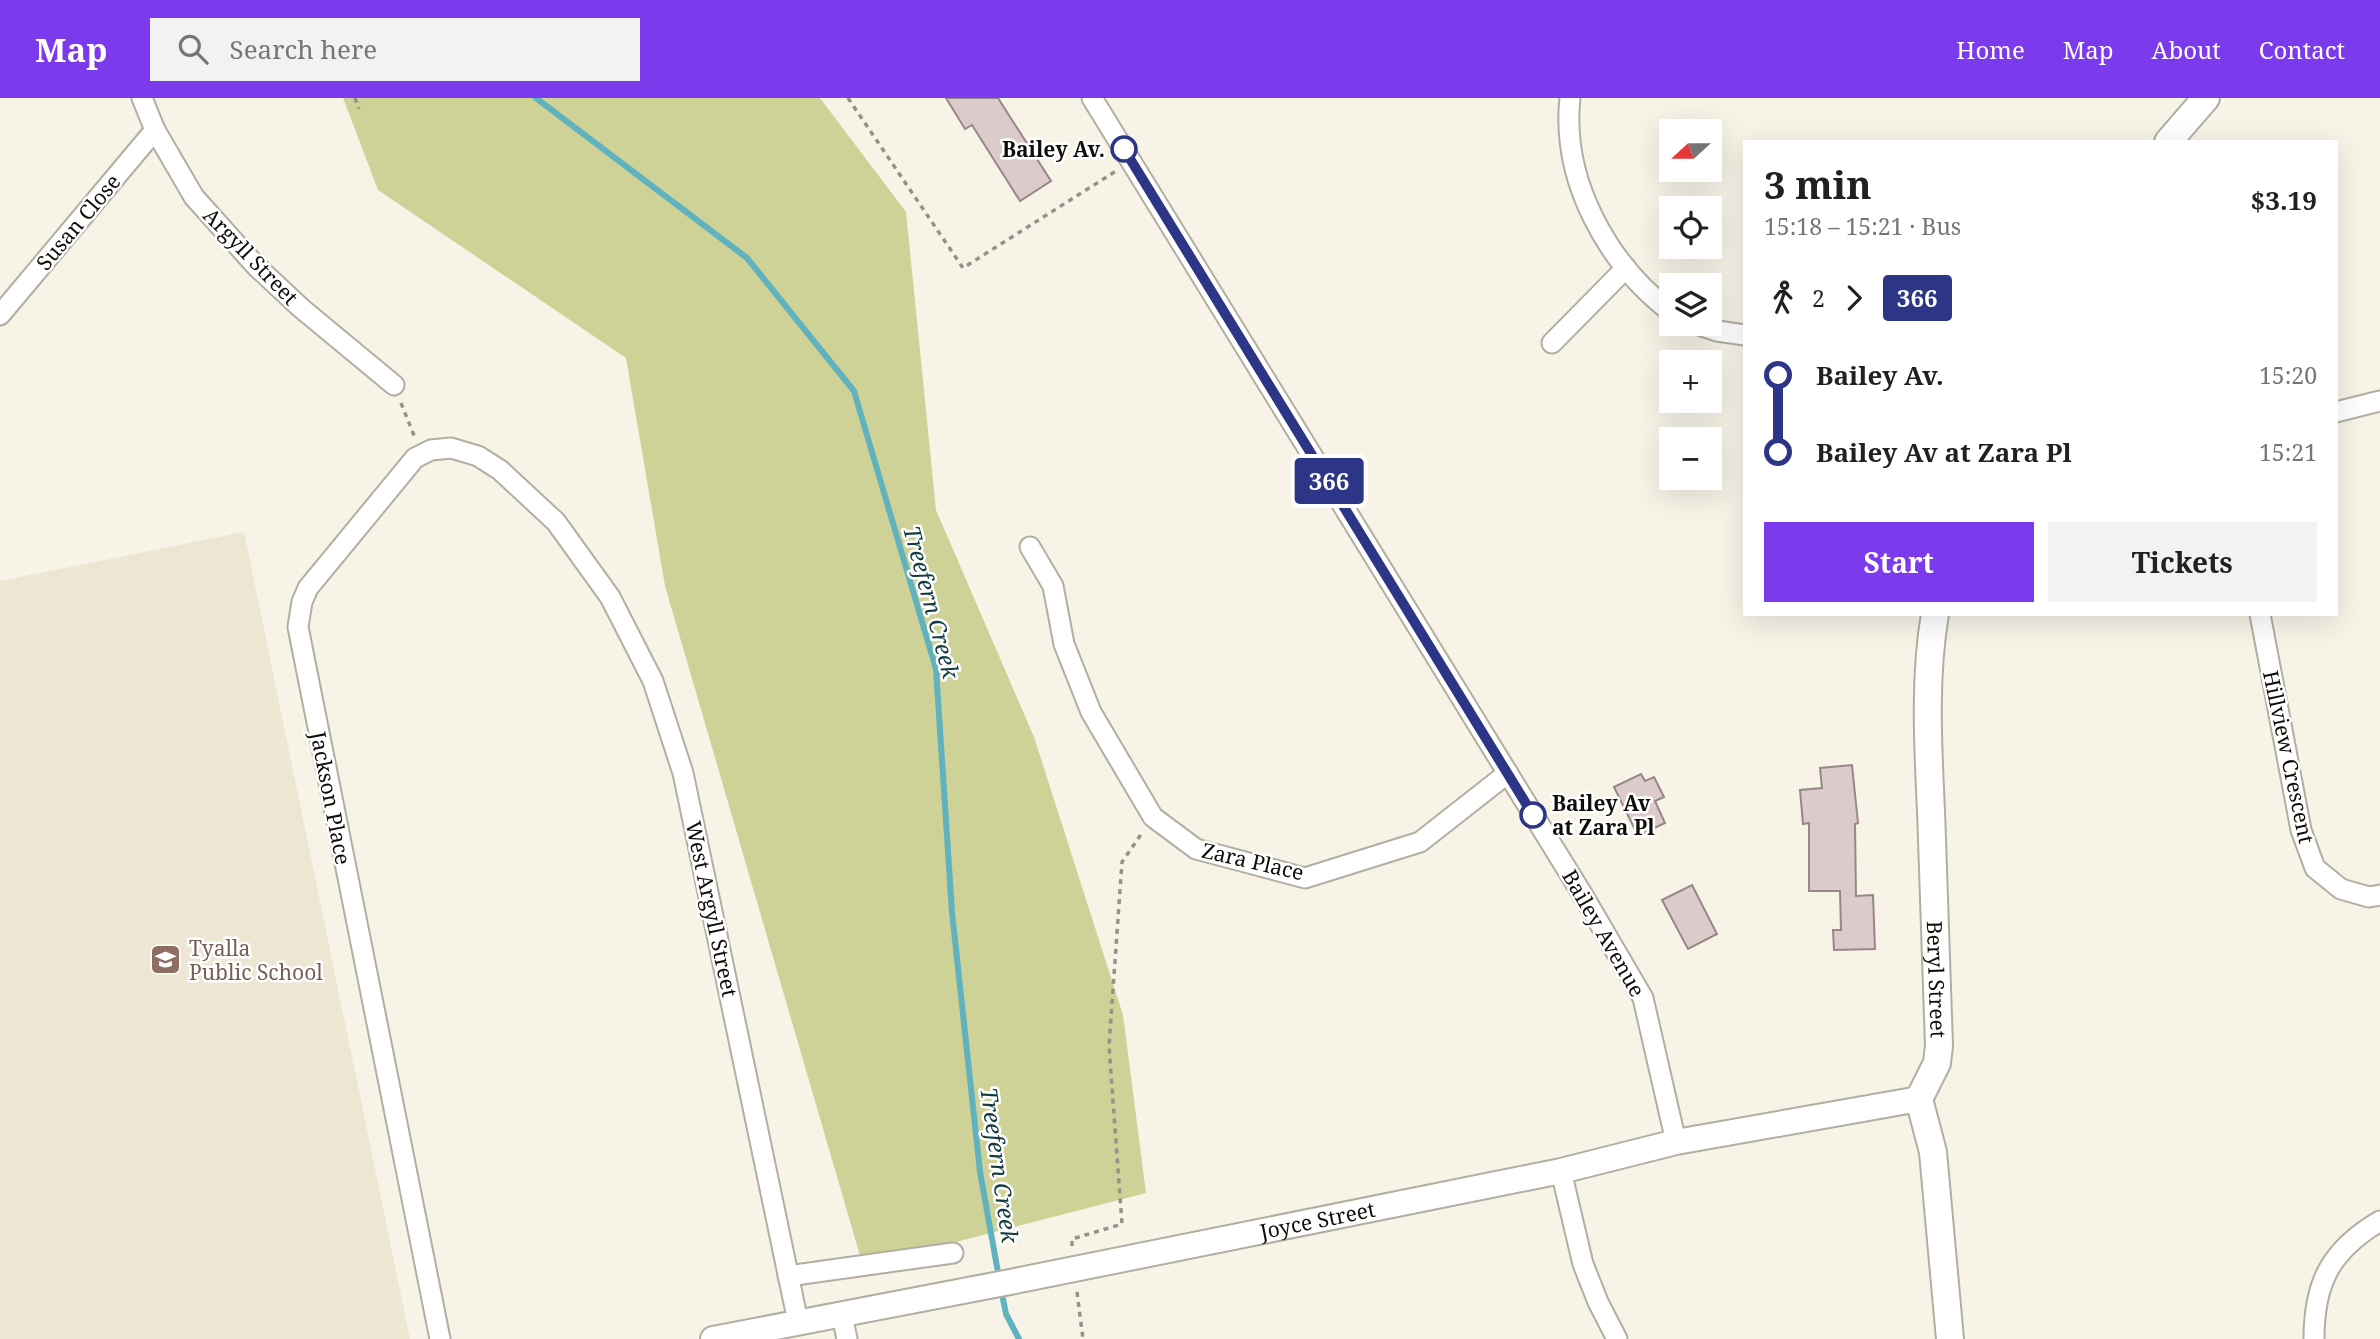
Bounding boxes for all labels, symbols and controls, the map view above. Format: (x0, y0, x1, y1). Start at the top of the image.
search box (150, 18, 640, 81)
text: Map (35, 27, 108, 72)
icon: search (174, 30, 212, 68)
text: Search here (230, 31, 377, 67)
text: Home (1956, 33, 2025, 66)
text: Map (2063, 33, 2114, 66)
text: About (2152, 33, 2221, 66)
text: Contact (2259, 33, 2345, 66)
north arrow (1659, 119, 1722, 182)
map controls (1659, 119, 1722, 490)
place label: Bailey Av. (1002, 135, 1105, 163)
marker: Bailey Av. (1111, 136, 1137, 162)
text: 3 min (1764, 158, 1872, 210)
street label: Susan Close (30, 168, 126, 276)
text: $3.19 (2251, 182, 2317, 218)
button: locate (1659, 196, 1722, 259)
street label: Argyll Street (198, 201, 304, 311)
text: 15:18 – 15:21 · Bus (1764, 210, 1961, 242)
button: layers (1659, 273, 1722, 336)
icon: walk (1764, 279, 1802, 317)
icon: forward (1835, 279, 1873, 317)
text: 366 (1897, 281, 1938, 314)
text: 2 (1812, 282, 1825, 314)
button: + (1659, 350, 1722, 413)
text: Bailey Av. (1816, 357, 1944, 393)
text: 15:20 (2259, 359, 2317, 391)
button: − (1659, 427, 1722, 490)
text: Bailey Av at Zara Pl (1816, 434, 2072, 470)
text: 15:21 (2259, 436, 2317, 468)
line badge: 366 (1289, 458, 1369, 504)
text: 366 (1309, 464, 1349, 497)
water label: Treefern Creek (896, 522, 968, 683)
button: Start (1764, 522, 2034, 602)
button: Tickets (2048, 522, 2317, 602)
street label: Hillview Crescent (2257, 668, 2321, 846)
street label: Jackson Place (304, 728, 358, 867)
place label: Bailey Av at Zara Pl (1552, 789, 1655, 841)
marker: Bailey Av at Zara Pl (1520, 802, 1546, 828)
street label: West Argyll Street (680, 818, 744, 1000)
street label: Zara Place (1199, 836, 1307, 886)
street label: Bailey Avenue (1556, 864, 1652, 1002)
street label: Beryl Street (1921, 920, 1953, 1039)
place label: Tyalla Public School (189, 934, 323, 986)
school or university icon: Tyalla Public School (149, 943, 183, 977)
water label: Treefern Creek (973, 1085, 1027, 1246)
street label: Joyce Street (1256, 1195, 1377, 1246)

